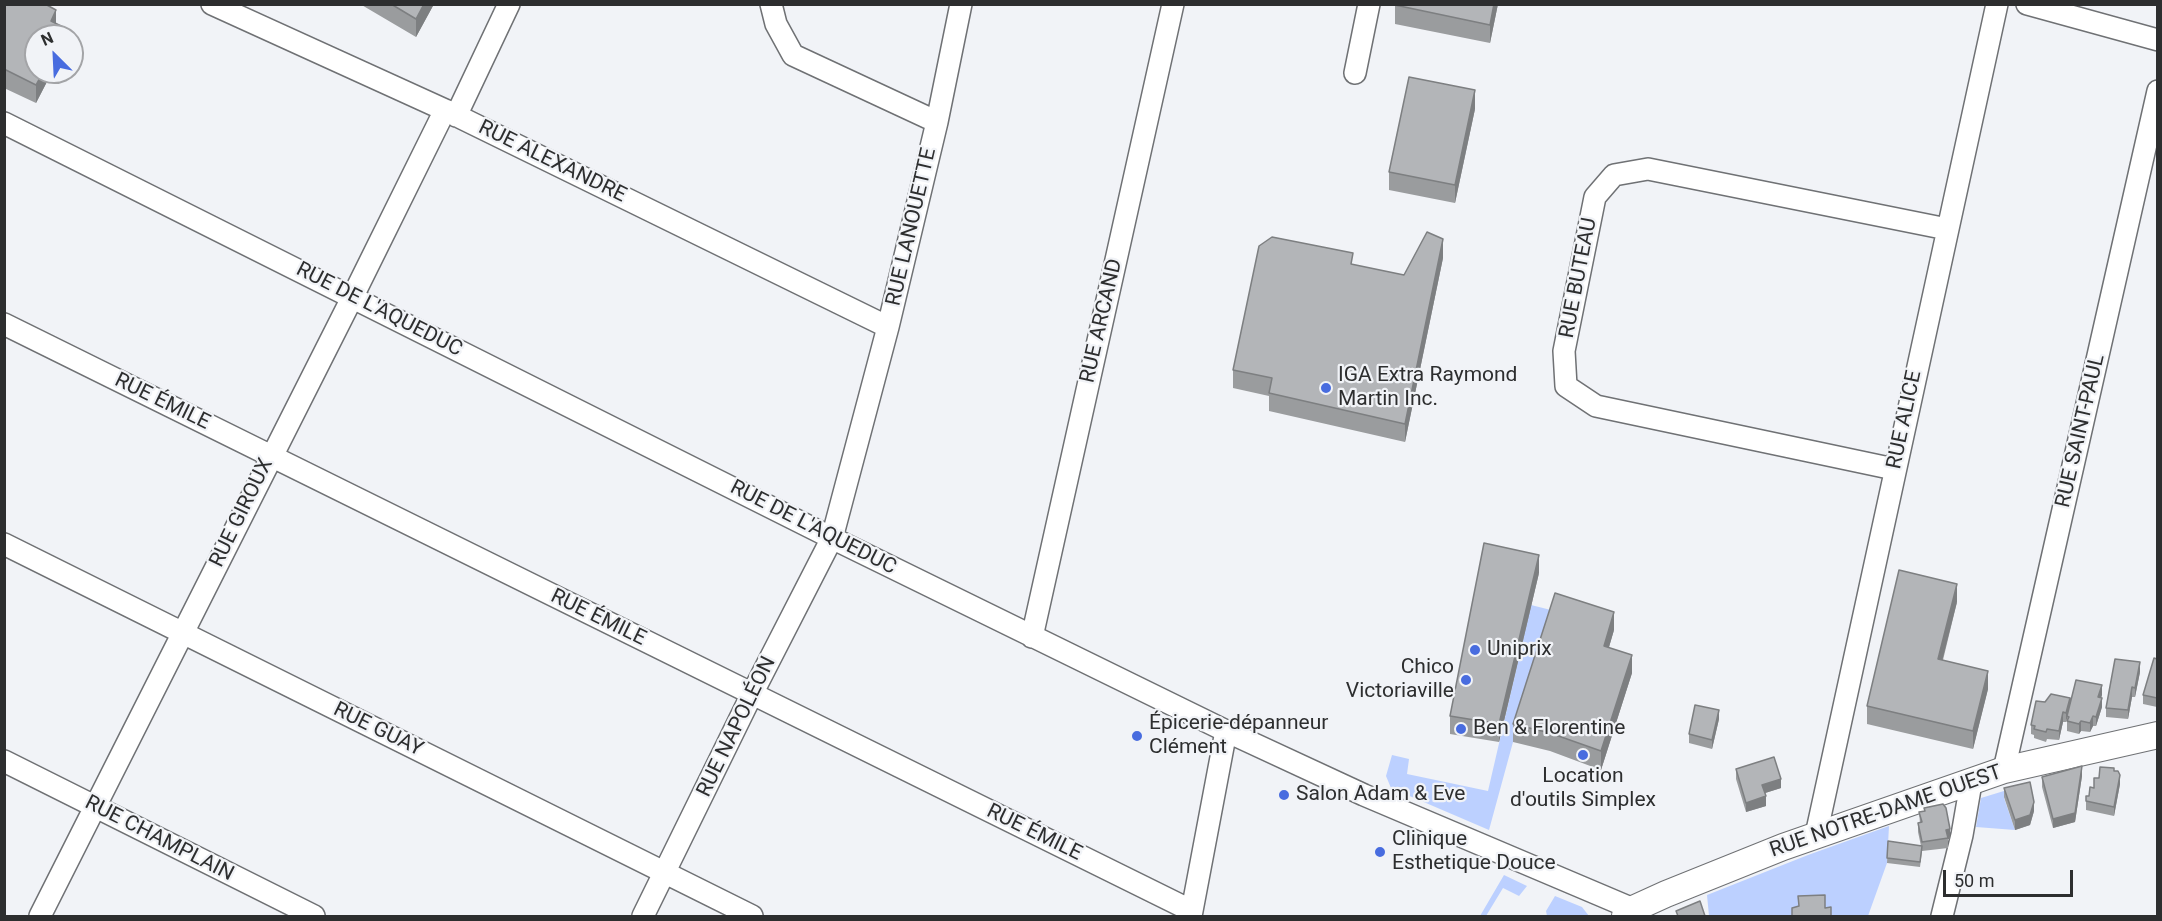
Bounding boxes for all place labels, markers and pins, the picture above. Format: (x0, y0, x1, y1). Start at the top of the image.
place label: IGA Extra Raymond Martin Inc. (1338, 363, 1517, 413)
marker: IGA Extra Raymond Martin Inc. (1319, 381, 1333, 395)
place label: Uniprix (1487, 637, 1552, 663)
marker: Uniprix (1468, 643, 1482, 657)
place label: Chico Victoriaville (1346, 655, 1454, 705)
marker: Chico Victoriaville (1459, 673, 1473, 687)
place label: Épicerie-dépanneur Clément (1149, 711, 1328, 761)
place label: Ben & Florentine (1473, 716, 1625, 742)
marker: Ben & Florentine (1454, 722, 1468, 736)
marker: Épicerie-dépanneur Clément (1130, 729, 1144, 743)
marker: Location d'outils Simplex (1576, 748, 1590, 762)
place label: Location d'outils Simplex (1510, 764, 1656, 814)
place label: Salon Adam & Eve (1296, 782, 1465, 808)
marker: Salon Adam & Eve (1277, 788, 1291, 802)
place label: Clinique Esthetique Douce (1392, 827, 1556, 877)
marker: Clinique Esthetique Douce (1373, 845, 1387, 859)

